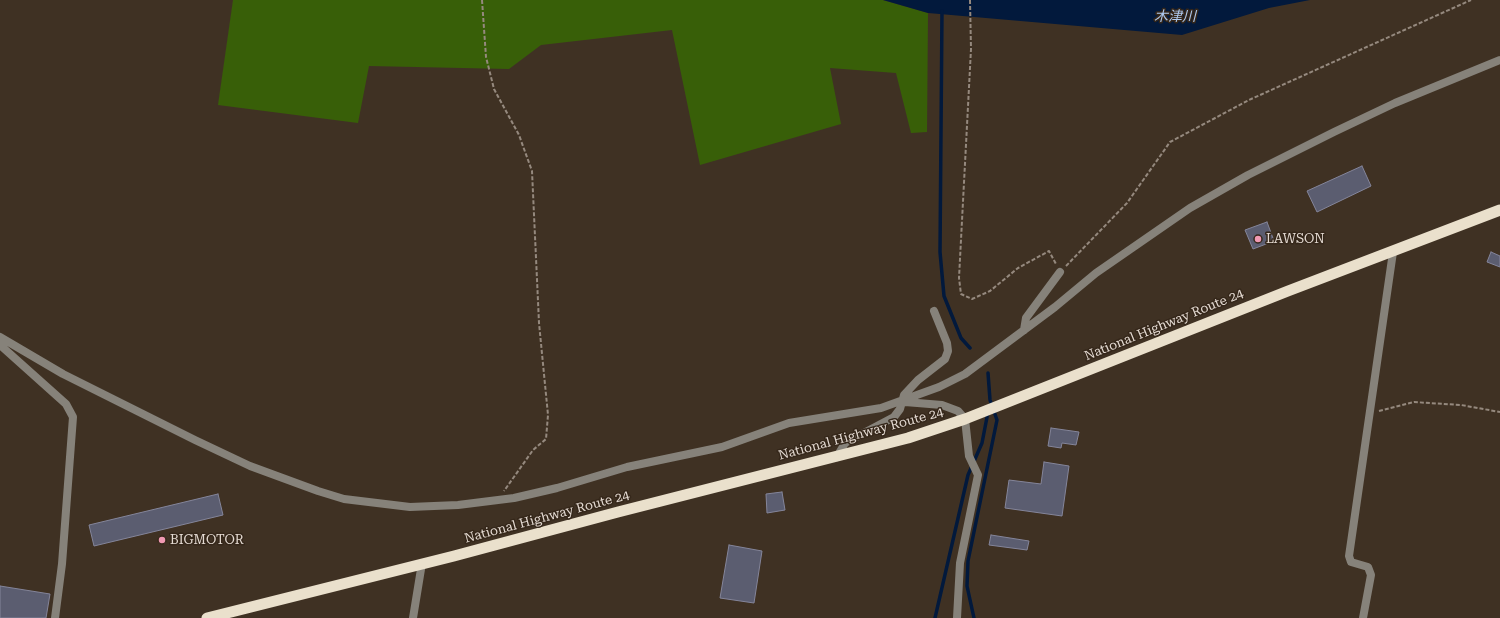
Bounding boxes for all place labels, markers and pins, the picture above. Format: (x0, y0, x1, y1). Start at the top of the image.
place label: LAWSON (1266, 231, 1325, 247)
marker: LAWSON (1253, 234, 1263, 244)
place label: BIGMOTOR (170, 532, 244, 548)
marker: BIGMOTOR (157, 535, 167, 545)

